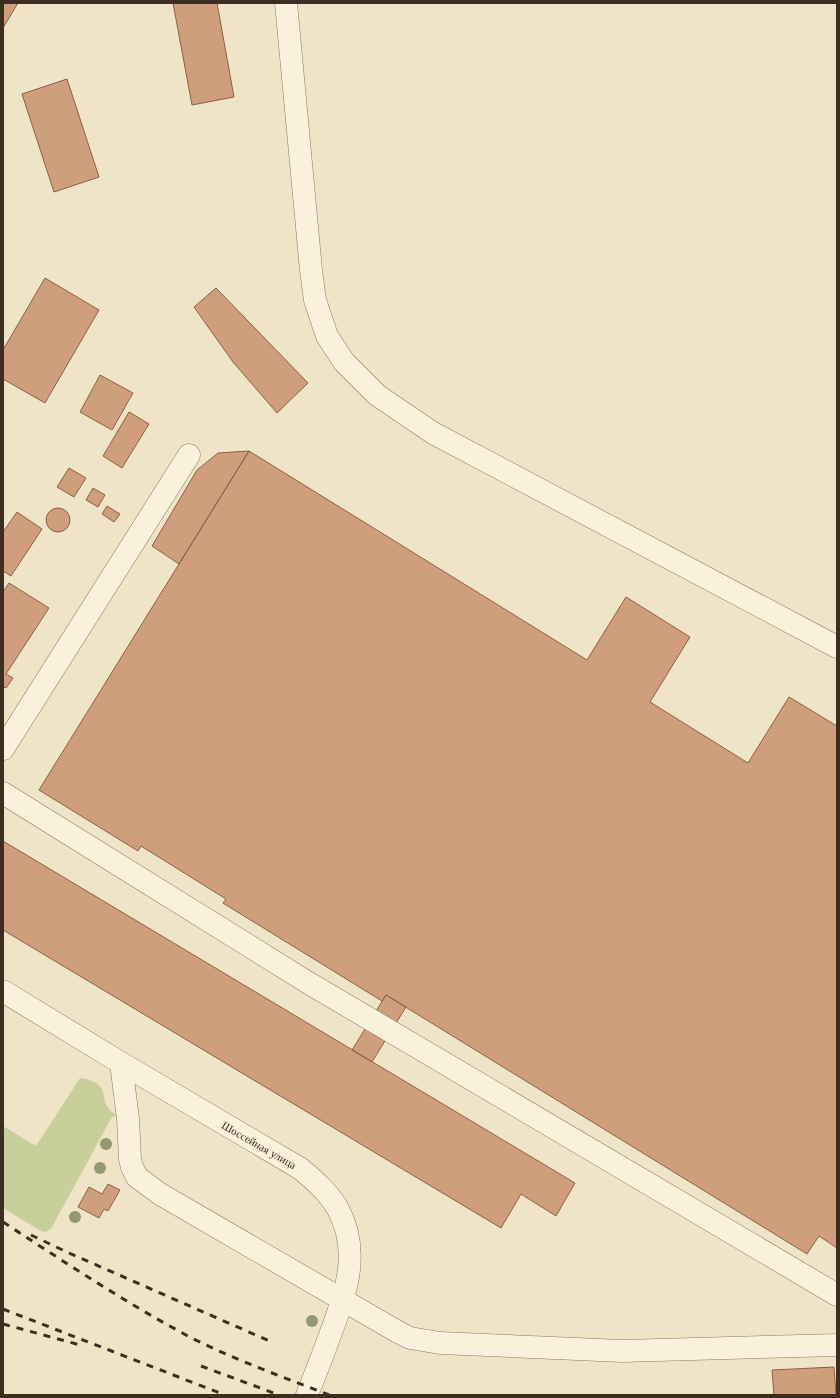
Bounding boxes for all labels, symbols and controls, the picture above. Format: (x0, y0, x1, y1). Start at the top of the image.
street label: Шоссейная улица (219, 1118, 299, 1172)

